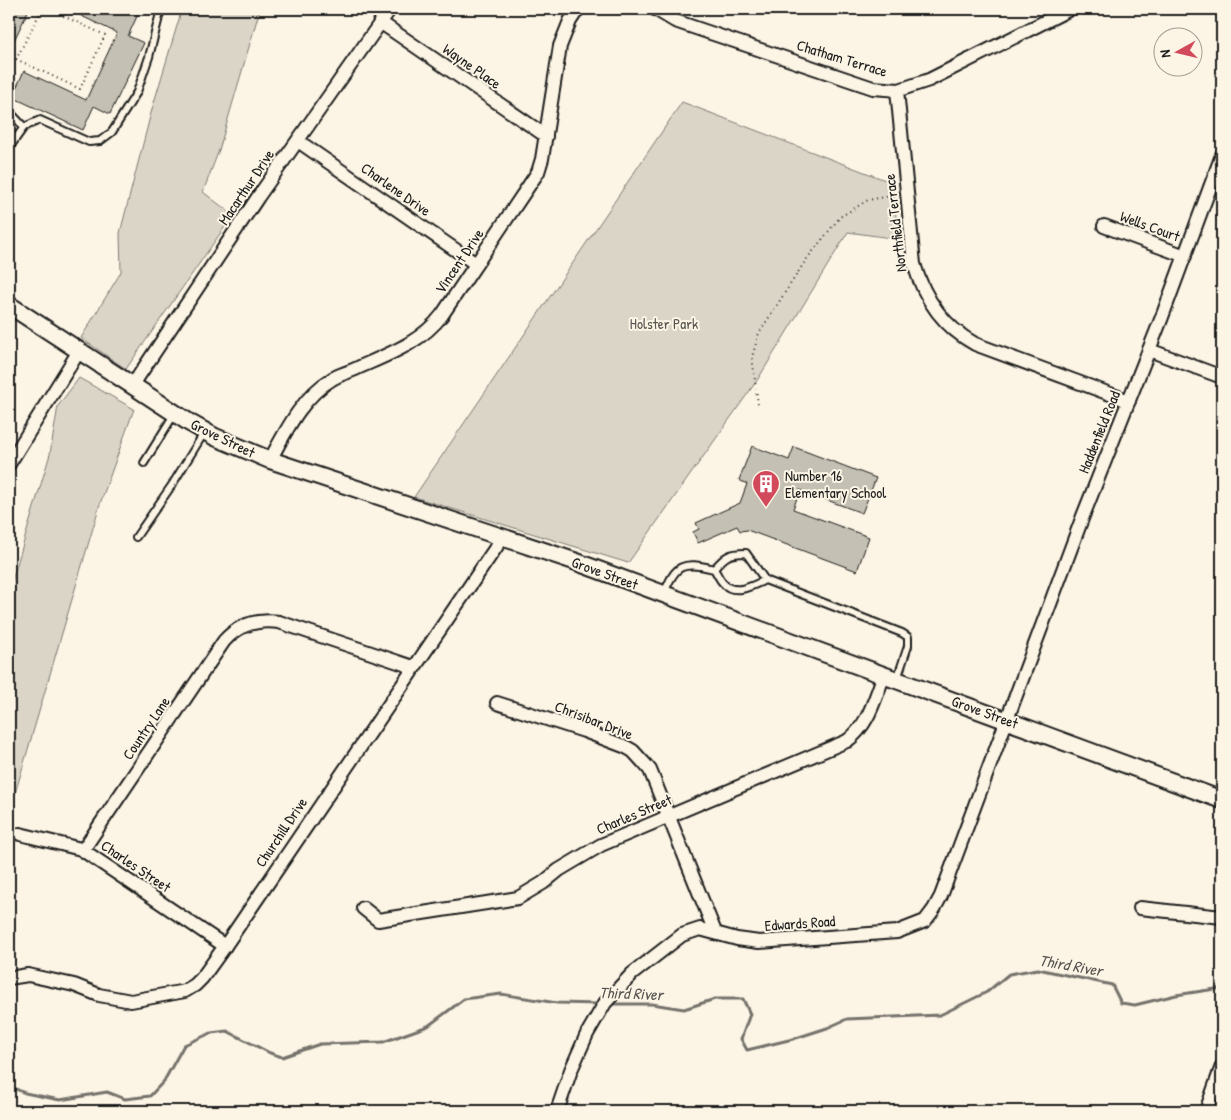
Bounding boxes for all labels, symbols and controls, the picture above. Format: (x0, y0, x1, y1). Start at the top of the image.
north arrow (1154, 28, 1204, 78)
street label: Chatham Terrace (794, 34, 890, 82)
street label: Wayne Place (439, 38, 505, 94)
text: N (1155, 48, 1175, 59)
street label: Macarthur Drive (213, 145, 279, 229)
street label: Charlene Drive (357, 157, 435, 221)
street label: Northfield Terrace (879, 173, 911, 273)
street label: Wells Court (1117, 206, 1184, 247)
street label: Vincent Drive (430, 224, 488, 298)
park label: Holster Park (630, 313, 698, 334)
street label: Haddenfield Road (1073, 388, 1125, 476)
street label: Grove Street (187, 413, 260, 463)
place label: Number 16 Elementary School (785, 465, 886, 503)
building icon: Number 16 Elementary School (751, 469, 781, 508)
street label: Grove Street (569, 551, 642, 595)
street label: Grove Street (949, 690, 1022, 734)
street label: Country Lane (117, 692, 175, 764)
street label: Chrisibar Drive (552, 695, 636, 745)
street label: Charles Street (593, 788, 676, 839)
street label: Churchill Drive (250, 793, 312, 871)
street label: Charles Street (97, 835, 176, 898)
street label: Edwards Road (764, 910, 836, 936)
water label: Third River (1038, 949, 1106, 982)
water label: Third River (599, 981, 665, 1005)

